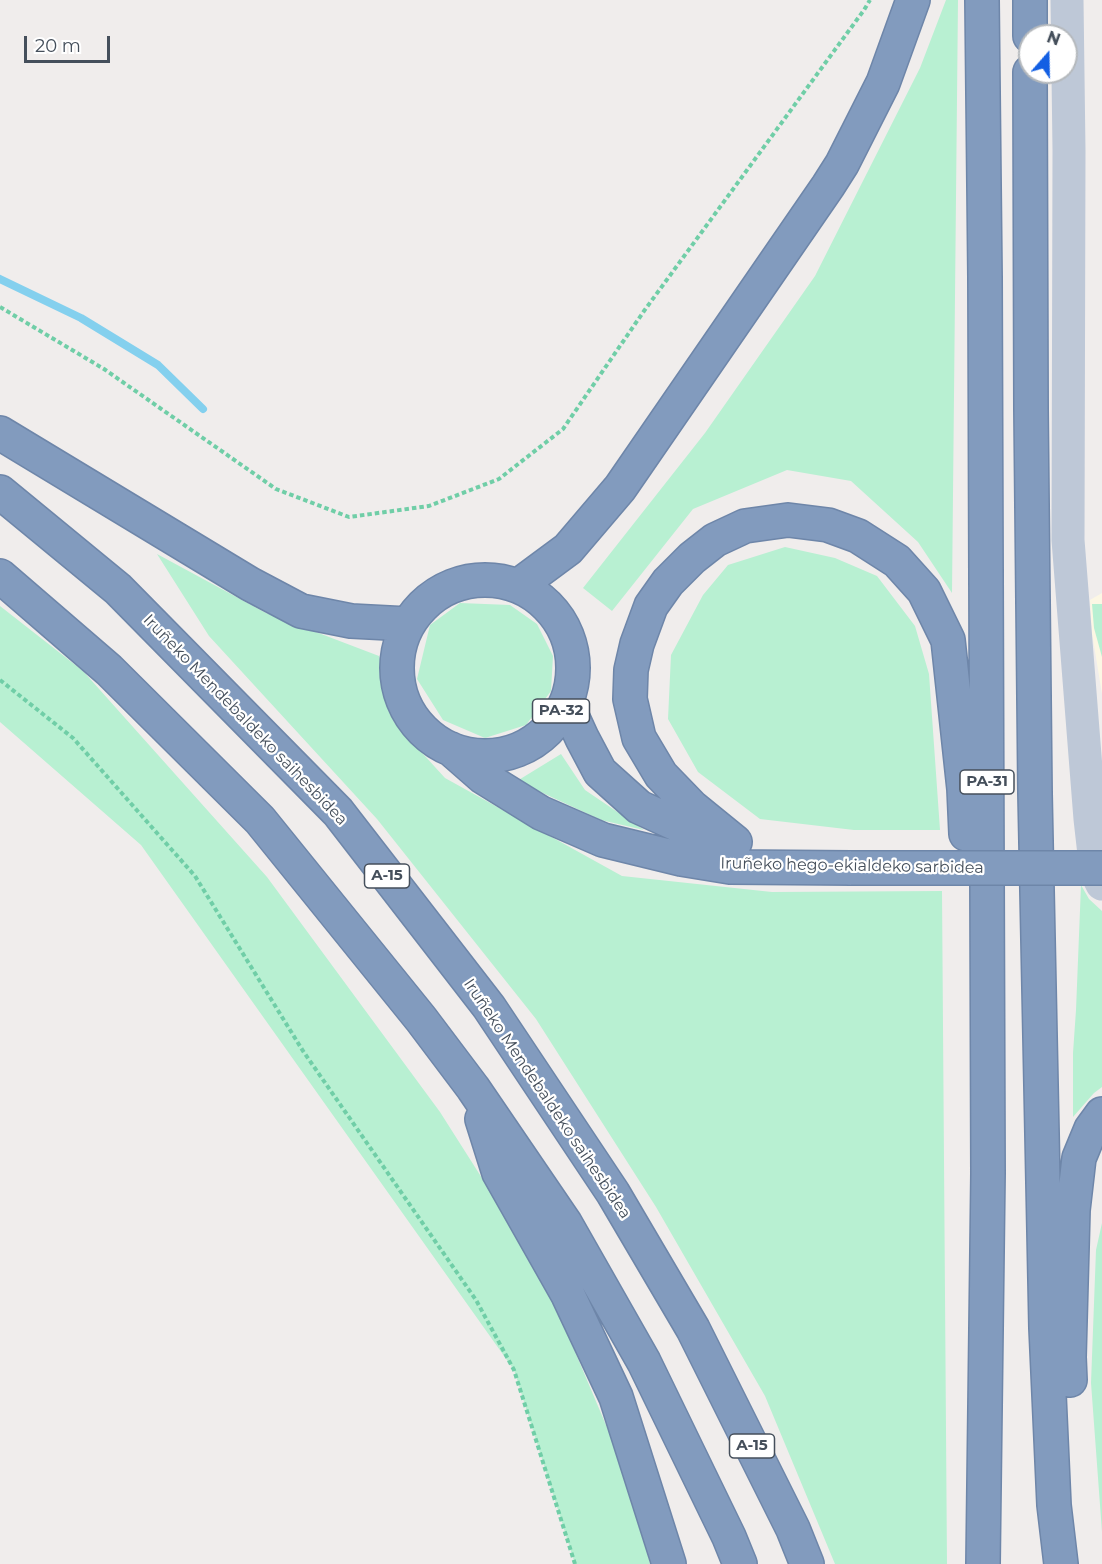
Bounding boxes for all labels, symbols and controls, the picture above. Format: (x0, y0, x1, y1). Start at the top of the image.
scale bar (27, 24, 112, 62)
north arrow (1018, 24, 1078, 84)
text: N (1044, 27, 1063, 50)
text: 20 m (35, 35, 81, 57)
street label: Iruñeko Mendebaldeko saihesbidea (139, 611, 351, 829)
road number: PA-32 (532, 699, 590, 723)
road number: PA-31 (960, 770, 1014, 794)
street label: Iruñeko hego-ekialdeko sarbidea (720, 854, 984, 878)
road number: A-15 (364, 864, 410, 888)
street label: Iruñeko Mendebaldeko saihesbidea (459, 975, 635, 1223)
road number: A-15 (730, 1434, 774, 1458)

